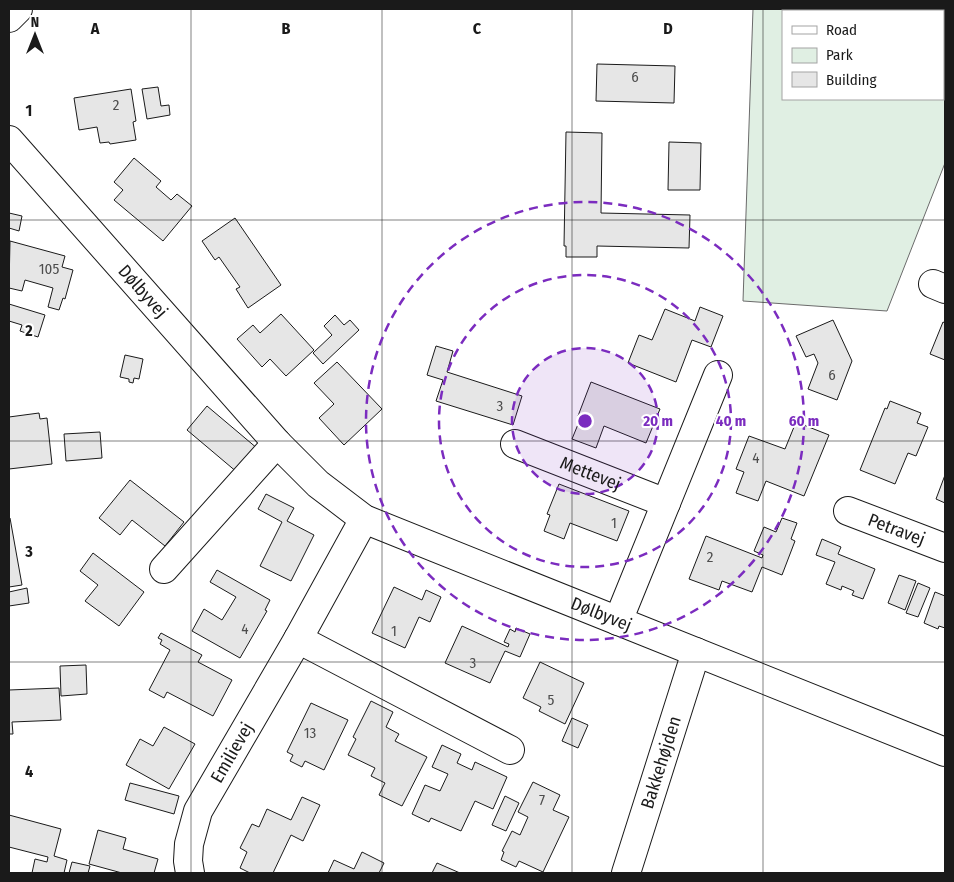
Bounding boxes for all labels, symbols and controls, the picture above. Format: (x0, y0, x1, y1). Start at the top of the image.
north arrow (10, 10, 60, 60)
legend (782, 10, 944, 100)
text: N (31, 14, 39, 31)
text: A (90, 19, 100, 38)
text: B (282, 19, 291, 38)
text: C (473, 19, 482, 38)
text: D (663, 19, 673, 38)
text: Road (826, 21, 857, 39)
text: Park (826, 46, 853, 64)
house number: 6 (631, 68, 639, 86)
text: Building (826, 71, 877, 89)
house number: 2 (113, 96, 120, 114)
text: 1 (26, 101, 32, 120)
house number: 105 (39, 260, 59, 278)
street label: Dølbyvej (114, 260, 172, 322)
text: 2 (24, 321, 33, 340)
house number: 6 (828, 366, 836, 384)
house number: 3 (497, 397, 504, 415)
centre of rings (576, 412, 594, 430)
text: 20 m (642, 412, 673, 430)
text: 40 m (716, 412, 746, 430)
text: 60 m (789, 412, 819, 430)
house number: 4 (752, 449, 760, 467)
street label: Mettevej (557, 452, 624, 495)
street label: Petravej (865, 509, 928, 550)
house number: 1 (611, 514, 617, 532)
text: 3 (24, 542, 33, 561)
house number: 2 (707, 548, 714, 566)
street label: Dølbyvej (568, 592, 635, 636)
house number: 4 (241, 620, 249, 638)
house number: 1 (391, 622, 397, 640)
house number: 3 (470, 654, 477, 672)
house number: 5 (548, 691, 555, 709)
street label: Bakkehøjden (636, 713, 686, 811)
street label: Emilievej (206, 718, 258, 787)
house number: 13 (304, 724, 317, 742)
text: 4 (25, 762, 33, 781)
house number: 7 (539, 791, 545, 809)

